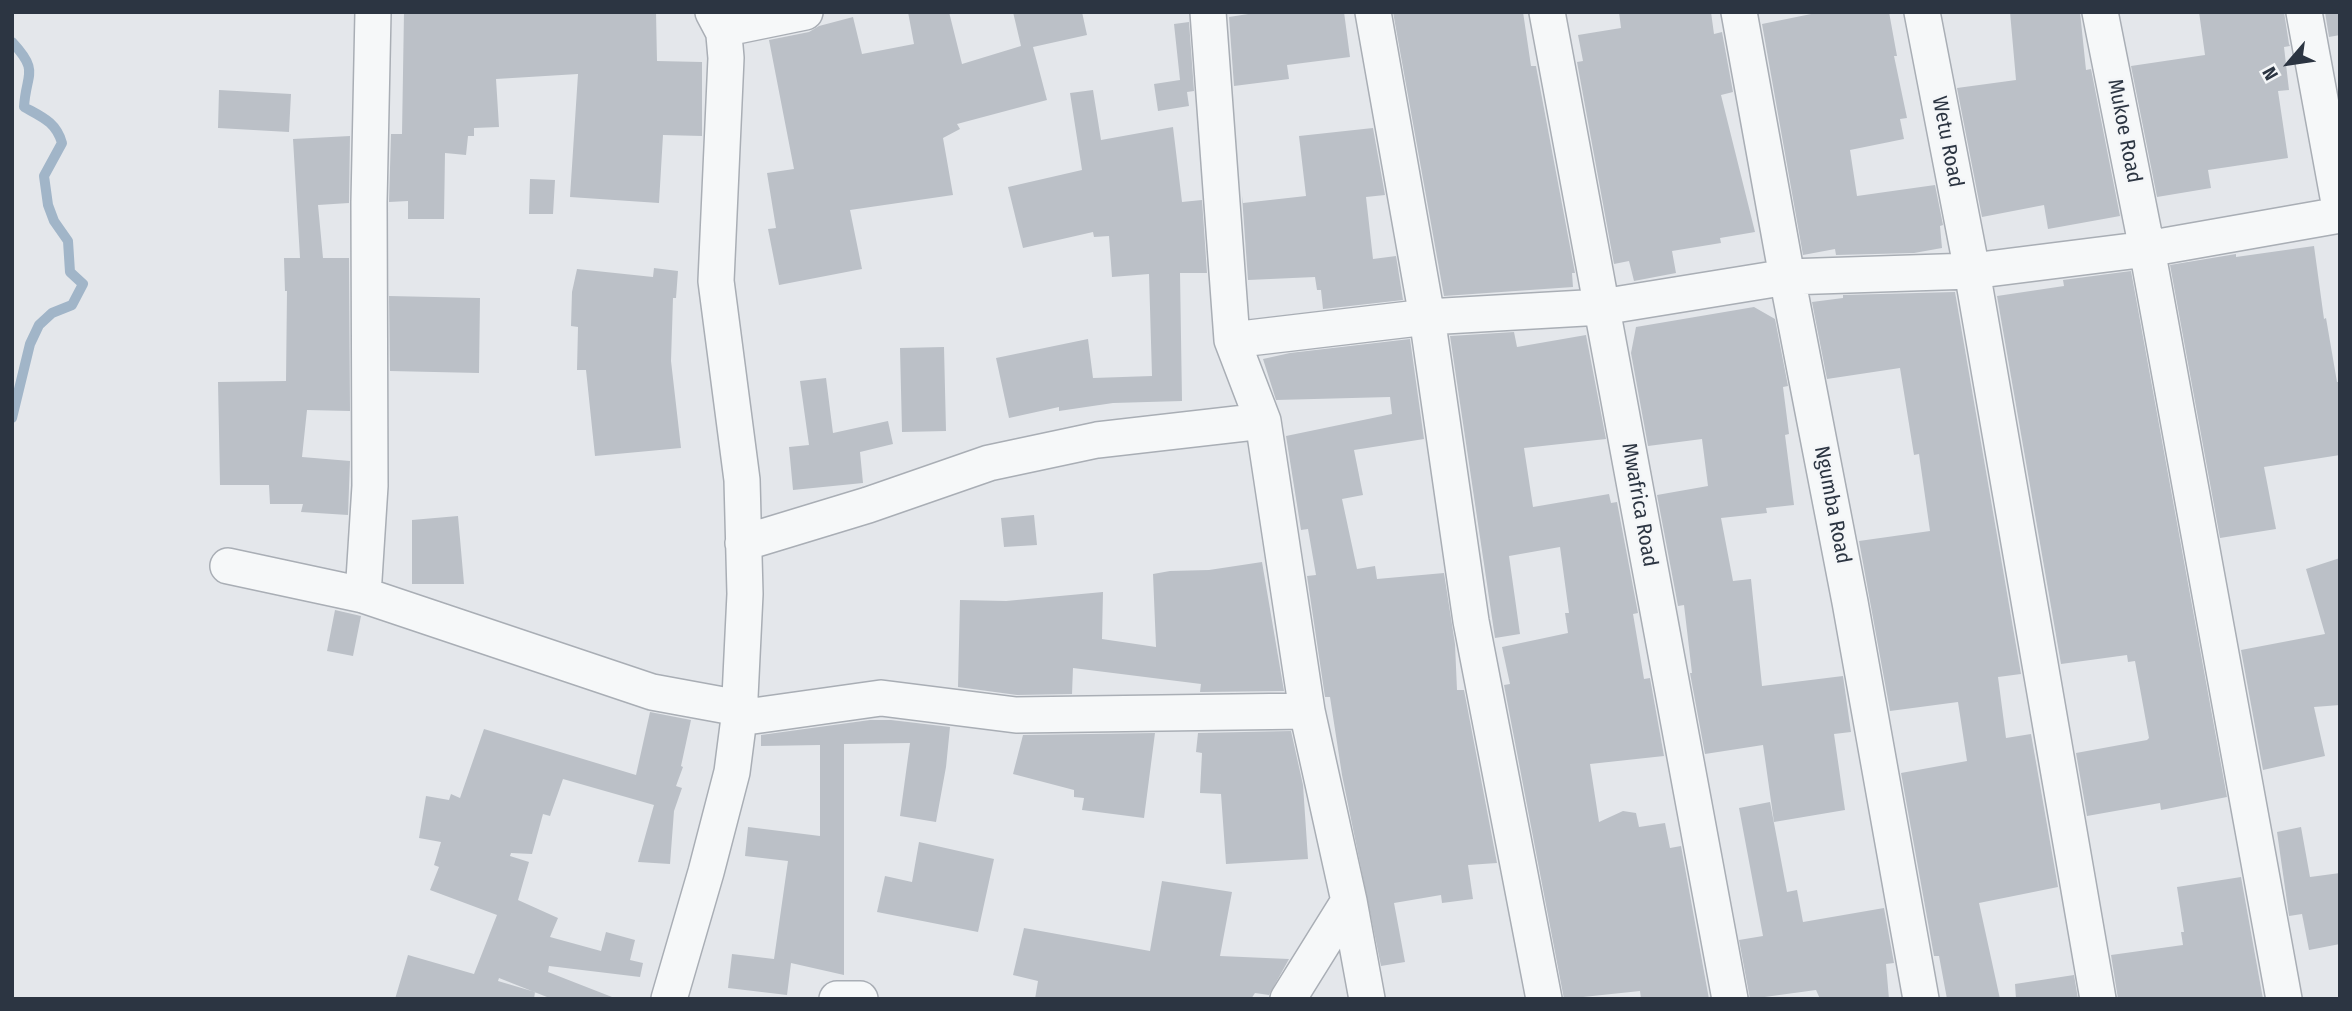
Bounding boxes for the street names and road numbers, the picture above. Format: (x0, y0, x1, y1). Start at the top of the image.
street label: Mukoe Road (2102, 77, 2146, 185)
street label: Wetu Road (1926, 94, 1968, 190)
street label: Mwafrica Road (1616, 441, 1662, 569)
street label: Ngumba Road (1808, 444, 1856, 566)

